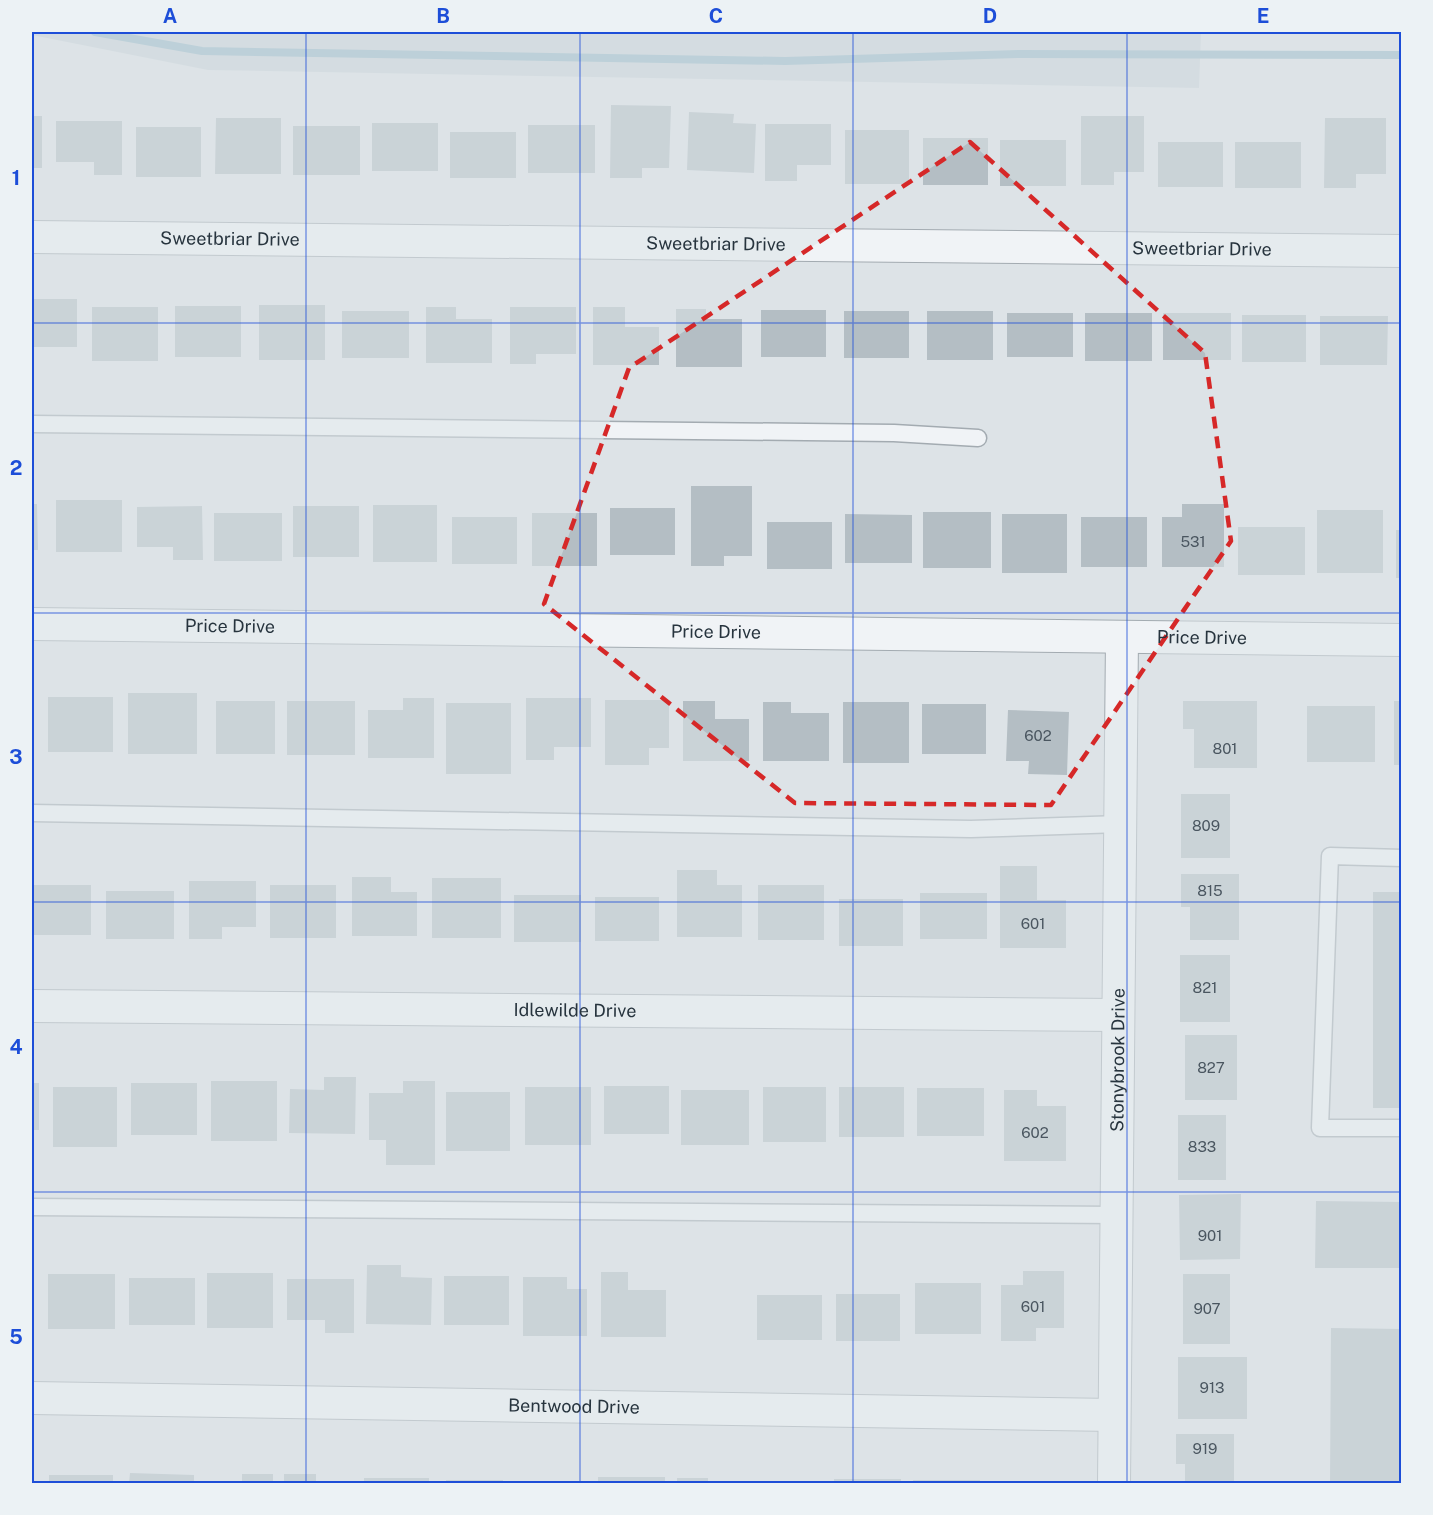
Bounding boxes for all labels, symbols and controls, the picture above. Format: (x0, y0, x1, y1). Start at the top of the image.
text: A (163, 4, 177, 28)
text: B (436, 4, 450, 28)
text: C (709, 4, 723, 28)
text: D (983, 4, 997, 28)
text: E (1257, 4, 1269, 28)
text: 1 (12, 166, 20, 190)
street label: Sweetbriar Drive (160, 227, 300, 250)
street label: Sweetbriar Drive (646, 232, 786, 255)
street label: Sweetbriar Drive (1132, 237, 1272, 260)
text: 2 (10, 456, 22, 480)
house number: 531 (1180, 533, 1206, 550)
street label: Price Drive (185, 615, 275, 637)
street label: Price Drive (671, 620, 761, 643)
street label: Price Drive (1157, 626, 1247, 648)
house number: 602 (1024, 727, 1052, 744)
house number: 801 (1213, 740, 1237, 757)
text: 3 (9, 745, 23, 769)
house number: 809 (1192, 817, 1220, 834)
house number: 815 (1197, 882, 1223, 899)
house number: 601 (1021, 915, 1045, 932)
house number: 821 (1193, 979, 1217, 996)
street label: Stonybrook Drive (1106, 988, 1129, 1132)
street label: Idlewilde Drive (513, 999, 637, 1021)
text: 4 (9, 1035, 23, 1059)
house number: 827 (1197, 1059, 1225, 1076)
house number: 602 (1021, 1124, 1049, 1141)
house number: 833 (1188, 1138, 1216, 1155)
house number: 901 (1198, 1227, 1222, 1244)
house number: 601 (1021, 1298, 1045, 1315)
house number: 907 (1193, 1300, 1221, 1317)
text: 5 (9, 1325, 23, 1349)
house number: 913 (1200, 1379, 1224, 1396)
street label: Bentwood Drive (508, 1394, 640, 1418)
house number: 919 (1193, 1440, 1217, 1457)

